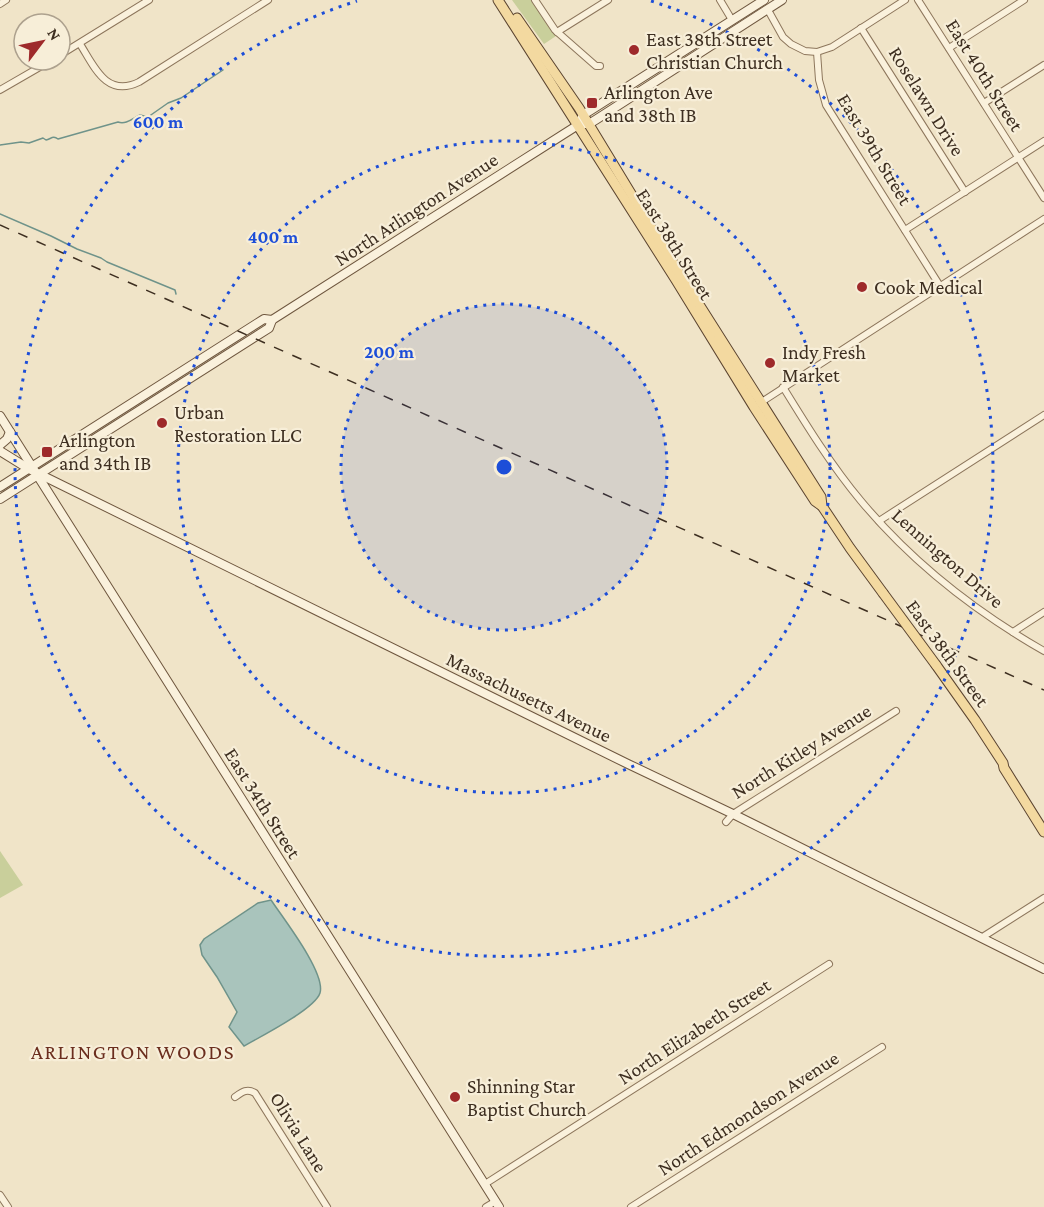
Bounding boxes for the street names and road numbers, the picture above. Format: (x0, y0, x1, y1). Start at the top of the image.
street label: East 40th Street (942, 15, 1028, 135)
street label: Roselawn Drive (885, 42, 969, 160)
street label: East 39th Street (833, 89, 917, 209)
street label: North Arlington Avenue (330, 148, 502, 271)
street label: East 38th Street (632, 185, 718, 304)
street label: Lennington Drive (887, 504, 1008, 613)
street label: East 38th Street (902, 595, 994, 711)
street label: Massachusetts Avenue (443, 648, 615, 747)
street label: North Kitley Avenue (727, 699, 876, 804)
street label: East 34th Street (220, 744, 306, 863)
street label: North Elizabeth Street (614, 973, 775, 1089)
street label: North Edmondson Avenue (654, 1046, 843, 1180)
street label: Olivia Lane (266, 1088, 332, 1176)

